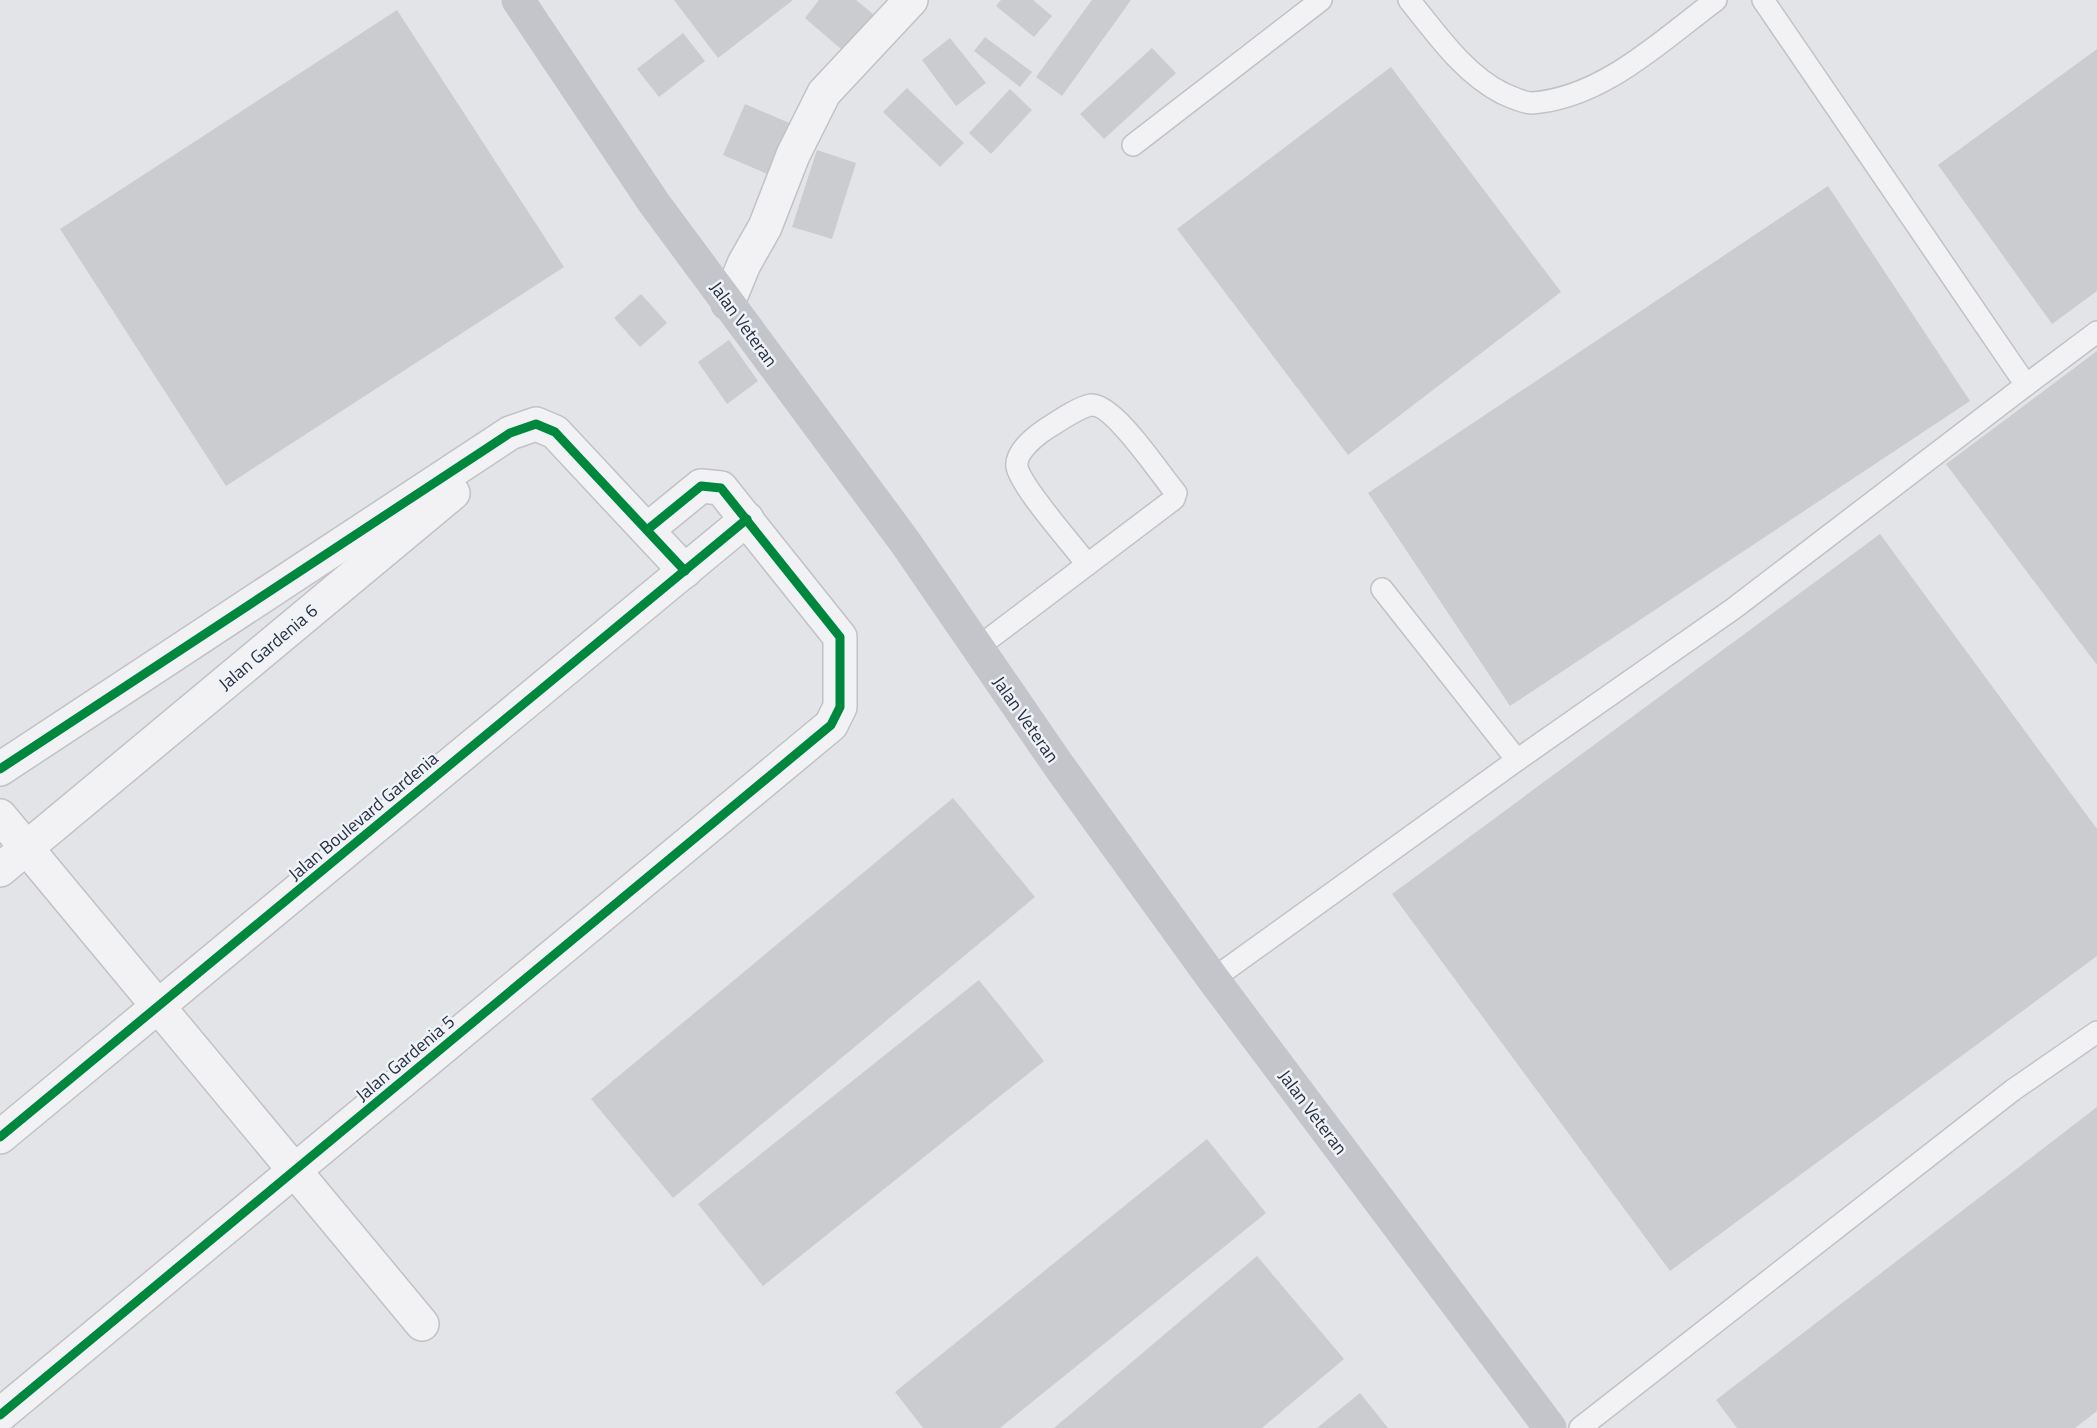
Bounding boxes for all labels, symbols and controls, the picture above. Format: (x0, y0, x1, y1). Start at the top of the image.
street label: Jalan Veteran (704, 276, 784, 372)
street label: Jalan Gardenia 6 (212, 597, 324, 697)
street label: Jalan Veteran (986, 670, 1066, 768)
street label: Jalan Boulevard Gardenia (282, 745, 444, 887)
street label: Jalan Gardenia 5 (349, 1008, 461, 1108)
street label: Jalan Veteran (1272, 1064, 1354, 1160)

